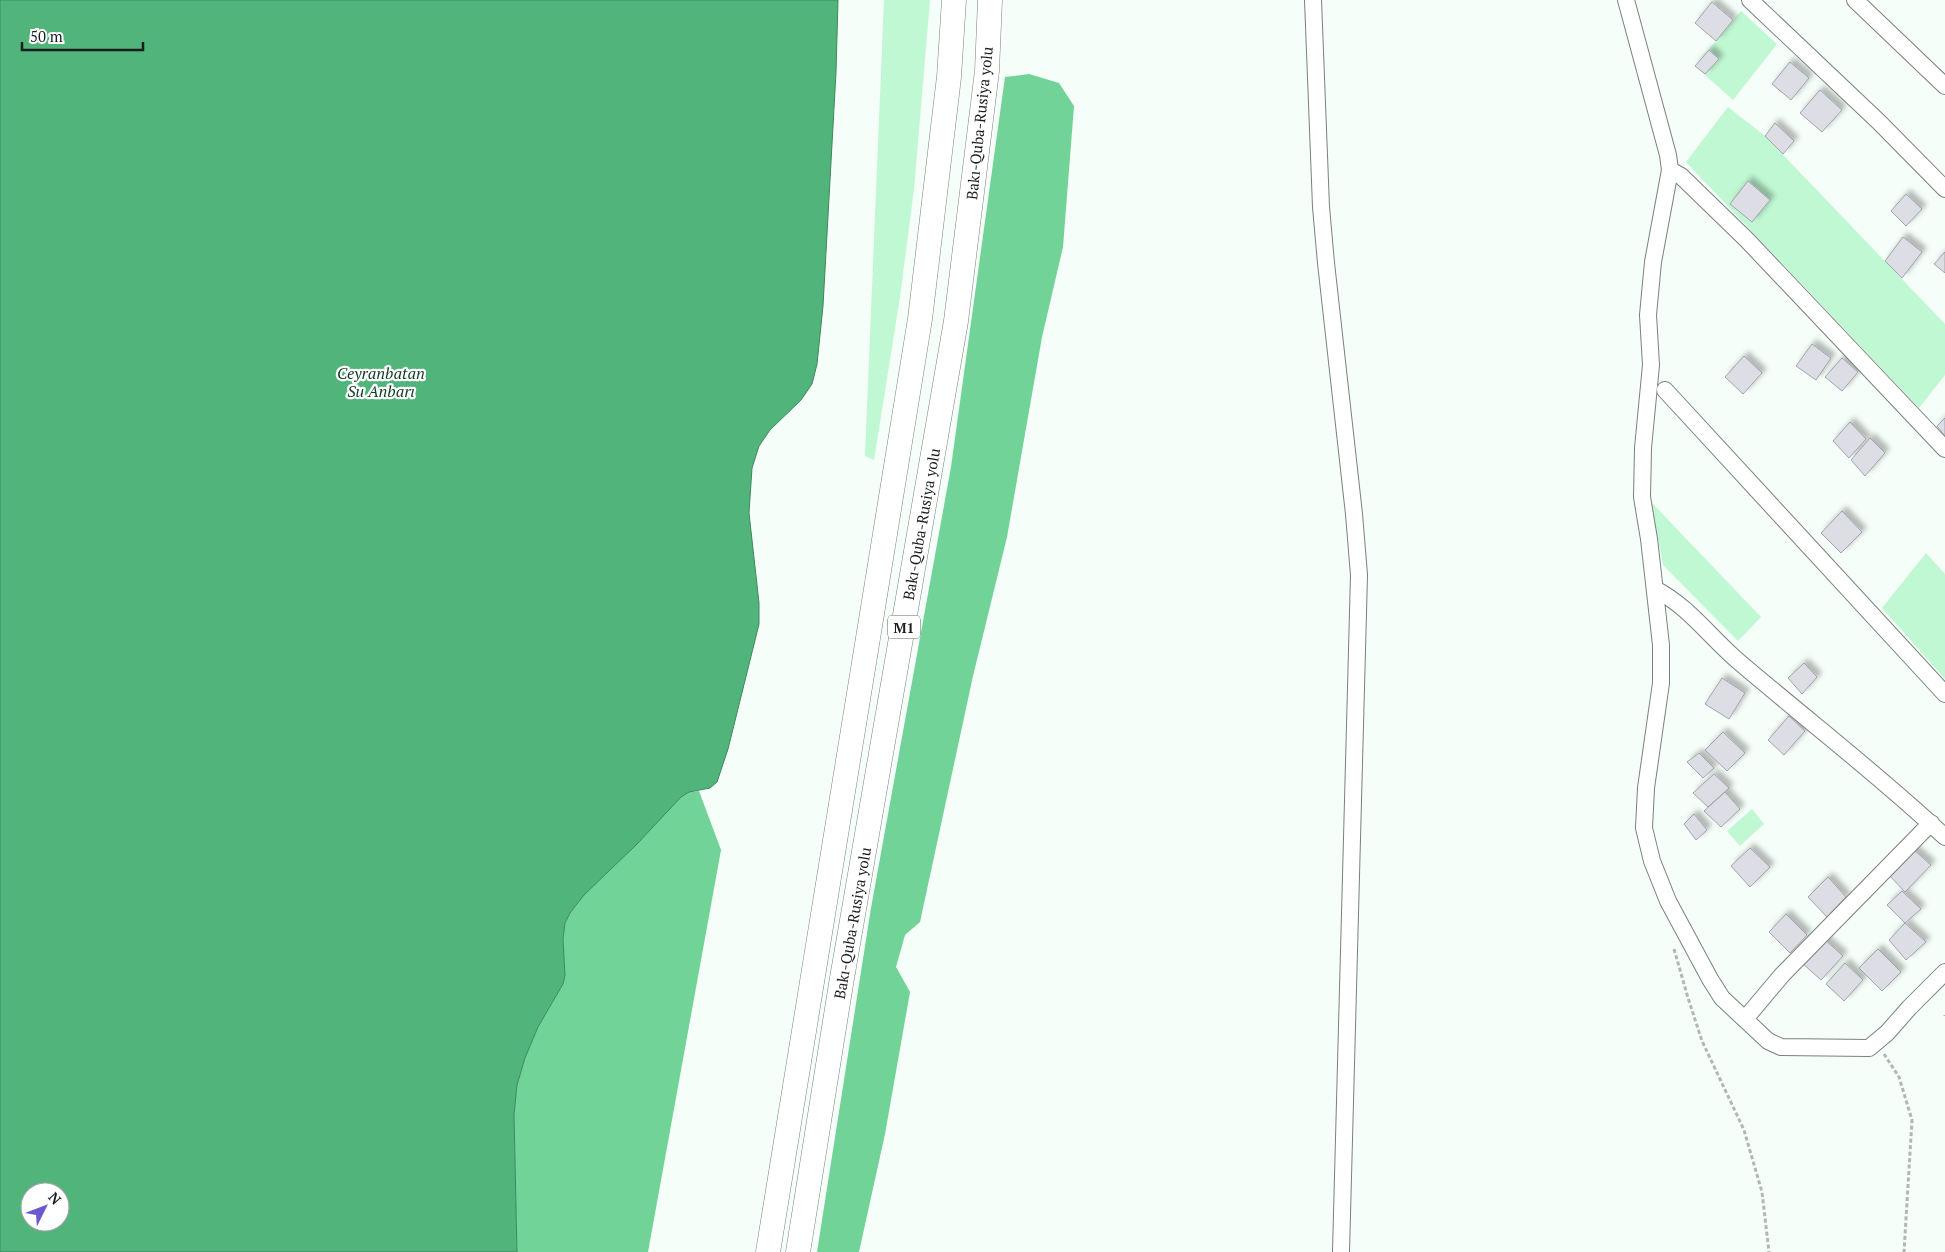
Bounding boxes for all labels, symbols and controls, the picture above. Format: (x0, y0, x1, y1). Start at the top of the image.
scale bar (22, 20, 144, 52)
text: 50 m (30, 26, 63, 46)
street label: Bakı-Quba-Rusiya yolu (961, 45, 997, 201)
water label: Ceyranbatan Su Anbarı (337, 362, 425, 402)
street label: Bakı-Quba-Rusiya yolu (898, 446, 944, 602)
road number: M1 (888, 616, 920, 638)
street label: Bakı-Quba-Rusiya yolu (829, 845, 875, 1001)
north arrow (20, 1182, 70, 1232)
text: N (44, 1188, 66, 1209)

